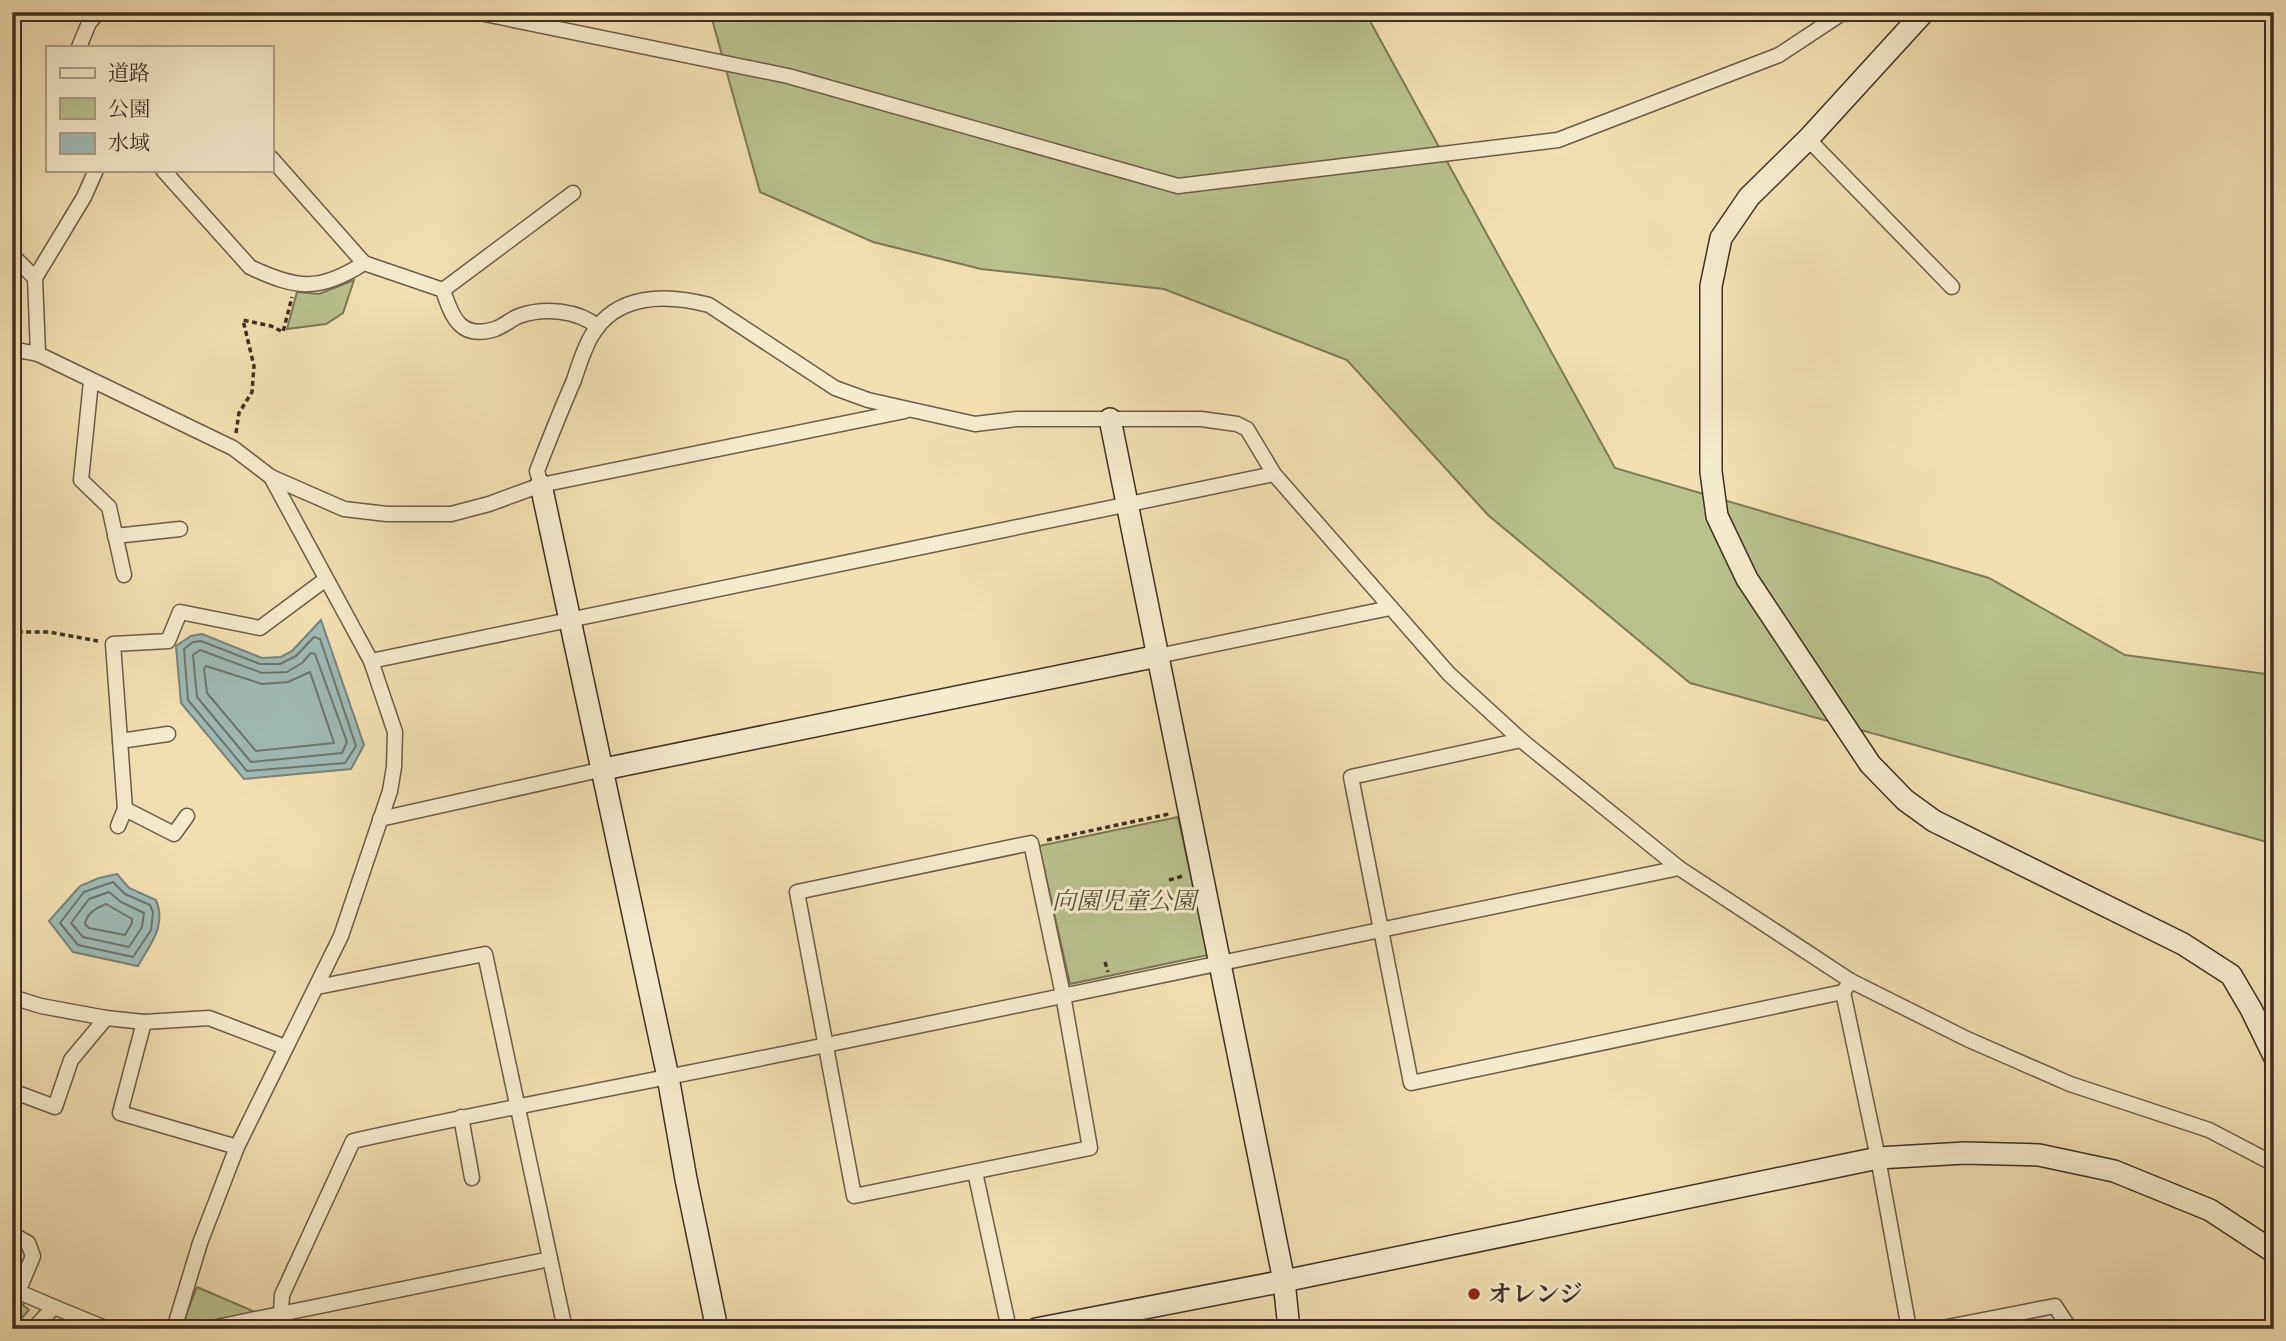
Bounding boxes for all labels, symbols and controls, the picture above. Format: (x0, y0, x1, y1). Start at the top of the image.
legend (46, 46, 273, 172)
text: 道路 (108, 59, 150, 87)
text: 公園 (108, 95, 150, 123)
text: 水域 (108, 129, 150, 157)
park label: 向園児童公園 (1052, 885, 1200, 917)
place label: オレンジ (1488, 1278, 1583, 1310)
marker: オレンジ (1466, 1286, 1482, 1302)

